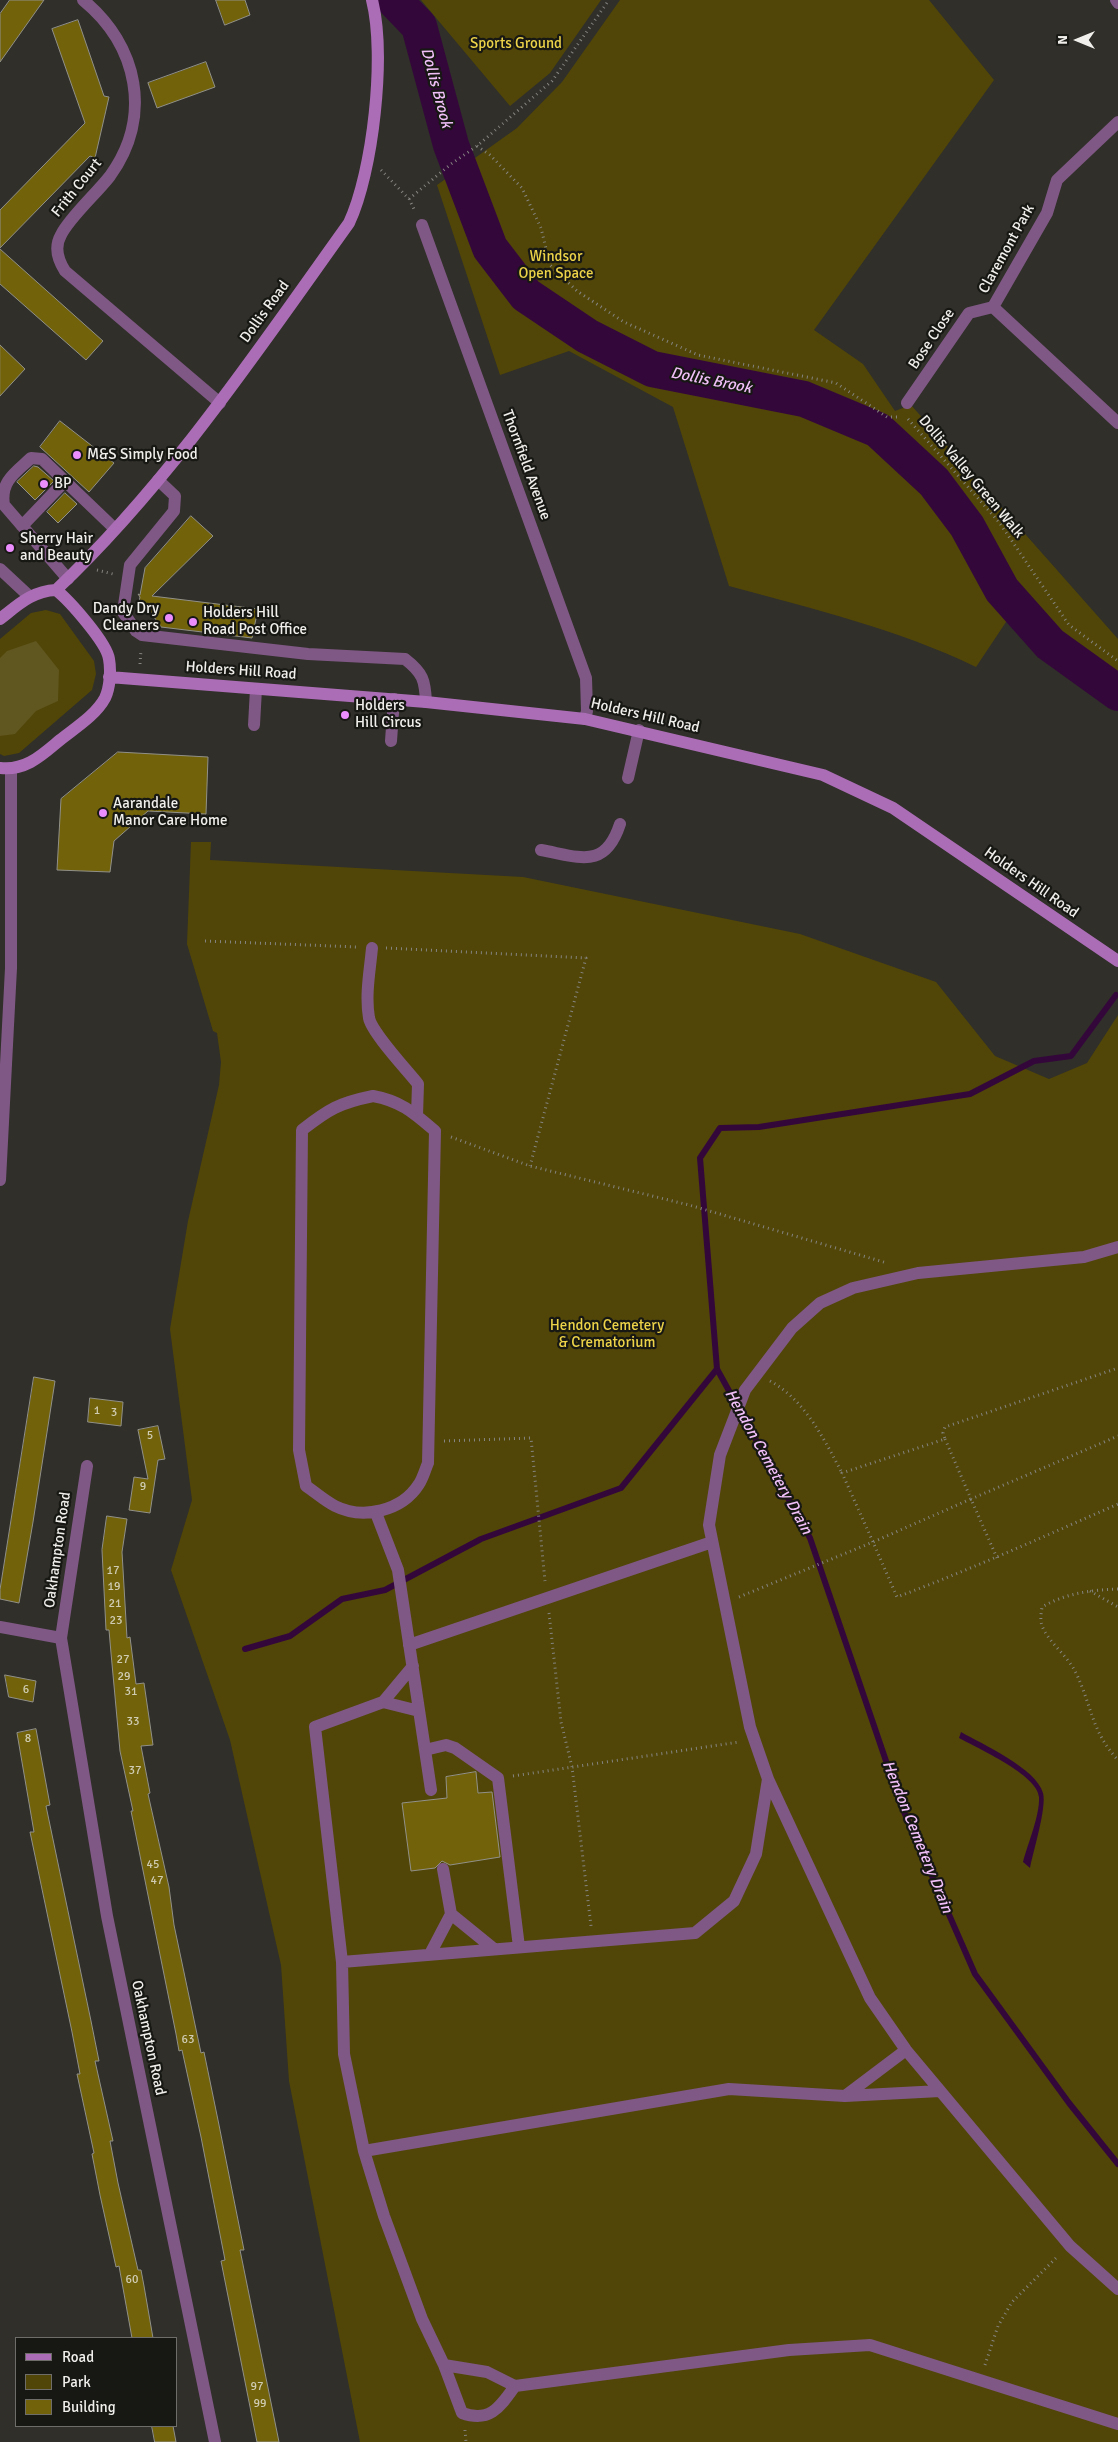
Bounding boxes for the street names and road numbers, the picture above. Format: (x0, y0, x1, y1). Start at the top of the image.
street label: Frith Court (48, 155, 106, 221)
street label: Claremont Park (975, 201, 1039, 297)
street label: Dollis Road (237, 278, 293, 346)
street label: Bose Close (905, 305, 959, 373)
street label: Thornfield Avenue (498, 408, 554, 522)
street label: Dollis Valley Green Walk (914, 412, 1028, 542)
street label: Holders Hill Road (185, 658, 297, 684)
street label: Holders Hill Road (589, 695, 701, 737)
street label: Holders Hill Road (980, 844, 1082, 922)
street label: Oakhampton Road (41, 1491, 75, 1609)
street label: Oakhampton Road (127, 1979, 169, 2097)

